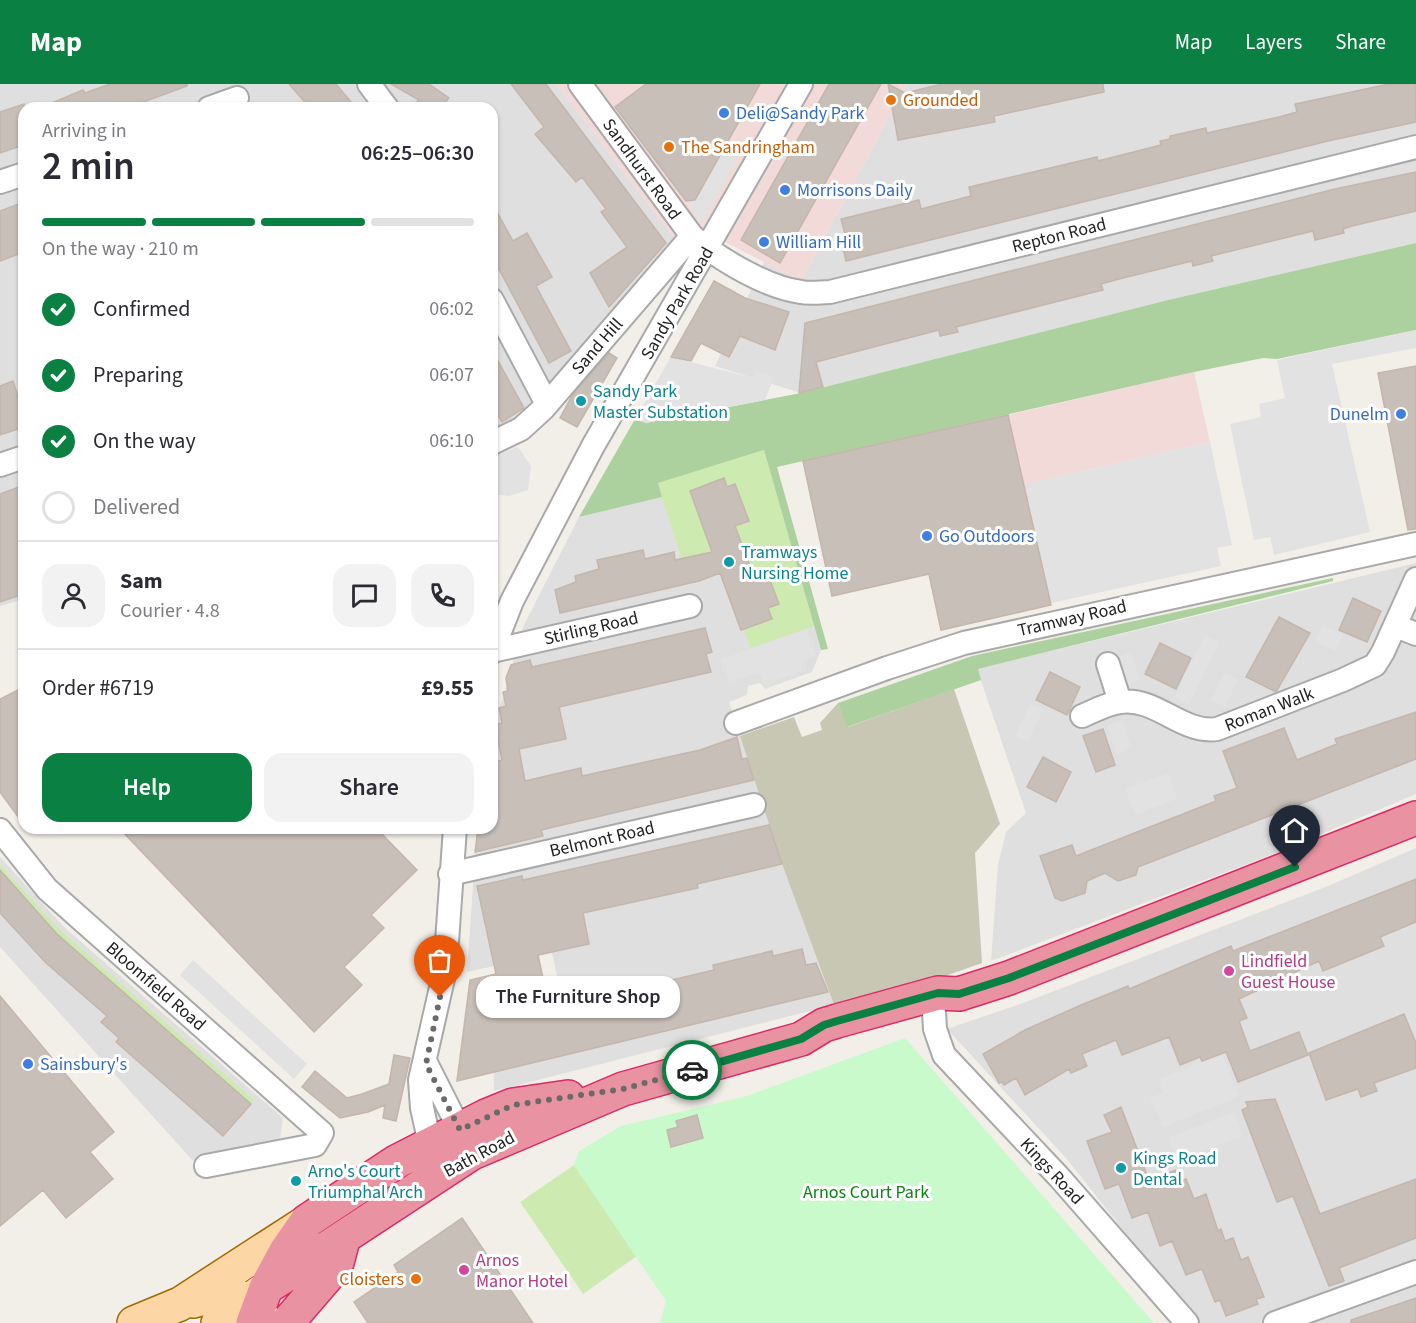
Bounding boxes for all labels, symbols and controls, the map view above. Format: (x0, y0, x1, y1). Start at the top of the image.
text: Map (30, 22, 82, 62)
text: Map (1175, 27, 1212, 57)
text: Layers (1245, 27, 1302, 57)
text: Share (1335, 27, 1386, 57)
place label: Grounded (903, 88, 978, 113)
marker: Grounded (884, 93, 898, 107)
place label: Deli@Sandy Park (736, 101, 865, 126)
marker: Deli@Sandy Park (717, 106, 731, 120)
street label: Sandhurst Road (596, 113, 687, 225)
text: Arriving in (42, 117, 127, 145)
place label: The Sandringham (681, 135, 815, 160)
text: 06:25–06:30 (361, 137, 474, 169)
text: 2 min (42, 139, 135, 195)
marker: The Sandringham (662, 140, 676, 154)
place label: Morrisons Daily (797, 178, 913, 203)
marker: Morrisons Daily (778, 183, 792, 197)
street label: Repton Road (1009, 212, 1109, 259)
place label: William Hill (776, 230, 861, 255)
text: On the way · 210 m (42, 235, 199, 263)
marker: William Hill (757, 235, 771, 249)
street label: Sandy Park Road (635, 242, 720, 364)
icon: check (42, 293, 75, 326)
text: Confirmed (93, 293, 190, 325)
text: 06:02 (429, 295, 474, 323)
street label: Sand Hill (566, 313, 629, 380)
icon: check (42, 359, 75, 392)
text: Preparing (93, 359, 183, 391)
text: 06:07 (429, 361, 474, 389)
place label: Sandy Park Master Substation (593, 379, 728, 425)
marker: Sandy Park Master Substation (574, 394, 588, 408)
place label: Dunelm (1330, 402, 1389, 427)
marker: Dunelm (1394, 407, 1408, 421)
icon: check (42, 425, 75, 458)
text: On the way (93, 425, 196, 457)
text: 06:10 (429, 427, 474, 455)
text: Delivered (93, 491, 180, 523)
place label: Go Outdoors (939, 524, 1034, 549)
marker: Go Outdoors (920, 529, 934, 543)
place label: Tramways Nursing Home (741, 540, 849, 586)
marker: Tramways Nursing Home (722, 555, 736, 569)
button: person (42, 564, 105, 627)
button: chat (333, 564, 396, 627)
button: phone (411, 564, 474, 627)
text: Sam (120, 565, 163, 597)
street label: Tramway Road (1015, 594, 1129, 643)
text: Courier · 4.8 (120, 597, 220, 625)
street label: Stirling Road (541, 605, 641, 651)
text: Order #6719 (42, 672, 154, 704)
text: £9.55 (421, 672, 474, 704)
street label: Roman Walk (1221, 681, 1317, 738)
button: Help (42, 753, 252, 822)
button: Share (264, 753, 474, 822)
pin (1269, 805, 1320, 867)
icon: home (1278, 814, 1311, 847)
street label: Belmont Road (547, 815, 657, 864)
pin (414, 935, 465, 997)
street label: Bloomfield Road (100, 936, 211, 1037)
icon: bag (423, 944, 456, 977)
place label: Lindfield Guest House (1241, 949, 1336, 995)
marker: Lindfield Guest House (1222, 964, 1236, 978)
callout: The Furniture Shop (476, 976, 680, 1018)
text: The Furniture Shop (495, 983, 661, 1011)
courier (662, 1040, 722, 1100)
place label: Sainsbury's (40, 1052, 127, 1077)
icon: car (676, 1054, 709, 1087)
marker: Sainsbury's (21, 1057, 35, 1071)
street label: Bath Road (439, 1125, 519, 1184)
street label: Kings Road (1014, 1132, 1089, 1210)
place label: Kings Road Dental (1133, 1146, 1217, 1192)
place label: Arno's Court Triumphal Arch (308, 1159, 423, 1205)
marker: Kings Road Dental (1114, 1161, 1128, 1175)
marker: Arno's Court Triumphal Arch (289, 1174, 303, 1188)
park label: Arnos Court Park (803, 1180, 929, 1205)
place label: Arnos Manor Hotel (476, 1248, 568, 1294)
marker: Arnos Manor Hotel (457, 1263, 471, 1277)
place label: Cloisters (339, 1267, 404, 1292)
marker: Cloisters (409, 1272, 423, 1286)

